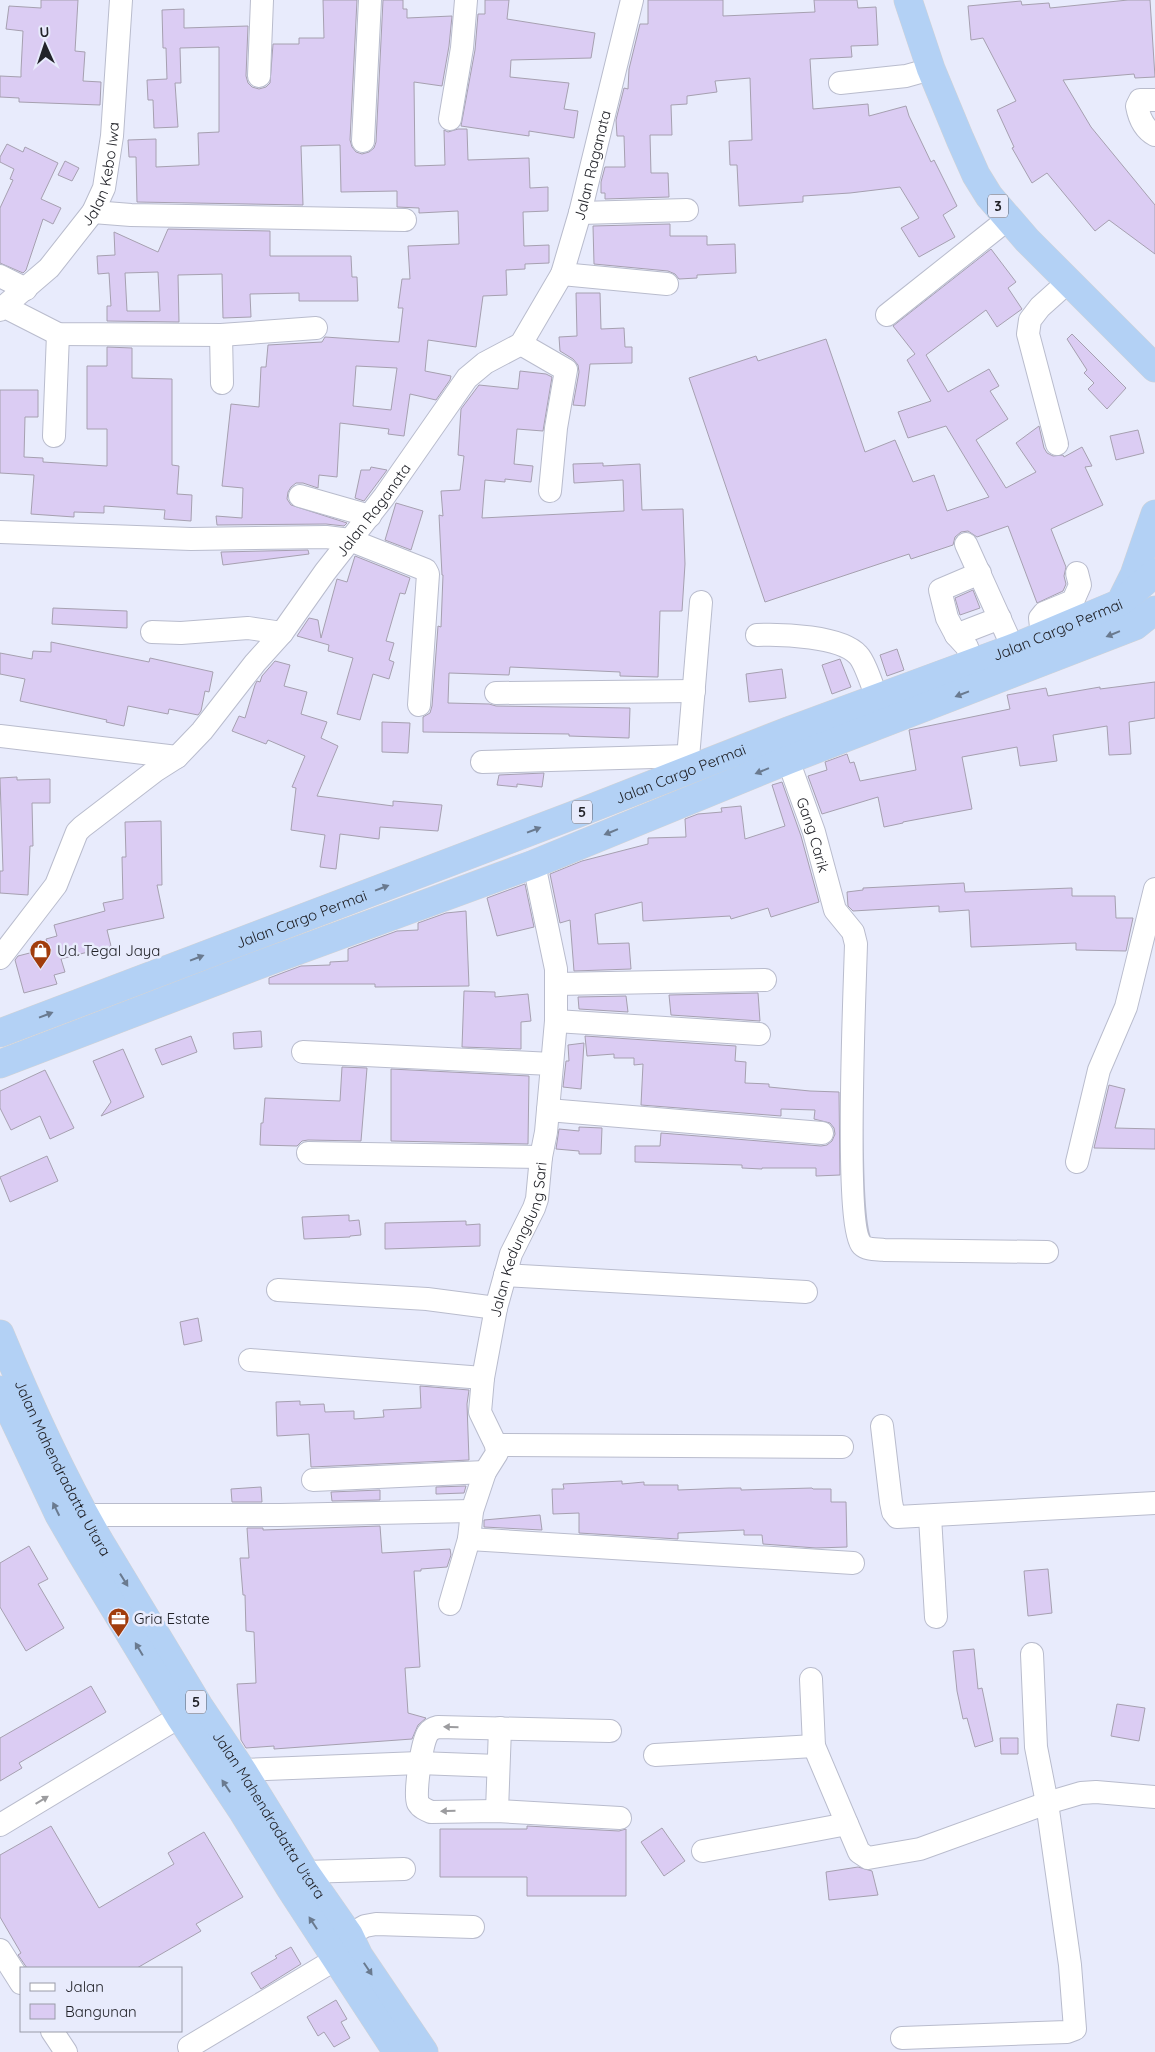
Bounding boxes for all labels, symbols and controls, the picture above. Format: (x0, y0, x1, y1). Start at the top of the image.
north arrow (20, 20, 70, 70)
text: U (39, 23, 50, 41)
street label: Jalan Raganata (569, 108, 614, 223)
street label: Jalan Kebo Iwa (76, 121, 122, 229)
road number: 3 (988, 195, 1008, 218)
street label: Jalan Raganata (331, 459, 414, 560)
street label: Jalan Cargo Permai (990, 594, 1125, 664)
one-way arrow (1106, 631, 1121, 638)
one-way arrow (955, 691, 970, 698)
street label: Jalan Cargo Permai (612, 739, 748, 808)
one-way arrow (754, 768, 769, 775)
street label: Gang Carik (793, 794, 834, 874)
road number: 5 (572, 800, 592, 824)
one-way arrow (527, 826, 542, 834)
one-way arrow (603, 828, 618, 836)
one-way arrow (375, 884, 390, 892)
street label: Jalan Cargo Permai (233, 885, 369, 952)
shop icon: Ud. Tegal Jaya (29, 938, 53, 969)
place label: Ud. Tegal Jaya (57, 941, 160, 960)
one-way arrow (190, 954, 205, 961)
one-way arrow (38, 1011, 53, 1019)
street label: Jalan Kedungdung Sari (485, 1161, 550, 1319)
street label: Jalan Mahendradatta Utara (11, 1377, 116, 1559)
one-way arrow (52, 1502, 60, 1516)
one-way arrow (119, 1574, 128, 1587)
office icon: Gria Estate (106, 1606, 130, 1637)
place label: Gria Estate (134, 1609, 210, 1628)
one-way arrow (135, 1642, 144, 1655)
road number: 5 (186, 1690, 206, 1714)
one-way arrow (443, 1723, 459, 1731)
street label: Jalan Mahendradatta Utara (209, 1727, 330, 1902)
one-way arrow (221, 1779, 231, 1792)
one-way arrow (35, 1796, 48, 1805)
one-way arrow (440, 1808, 456, 1816)
one-way arrow (308, 1916, 318, 1930)
one-way arrow (363, 1963, 373, 1976)
legend (20, 1967, 182, 2032)
text: Jalan (65, 1977, 104, 1996)
text: Bangunan (65, 2002, 137, 2021)

